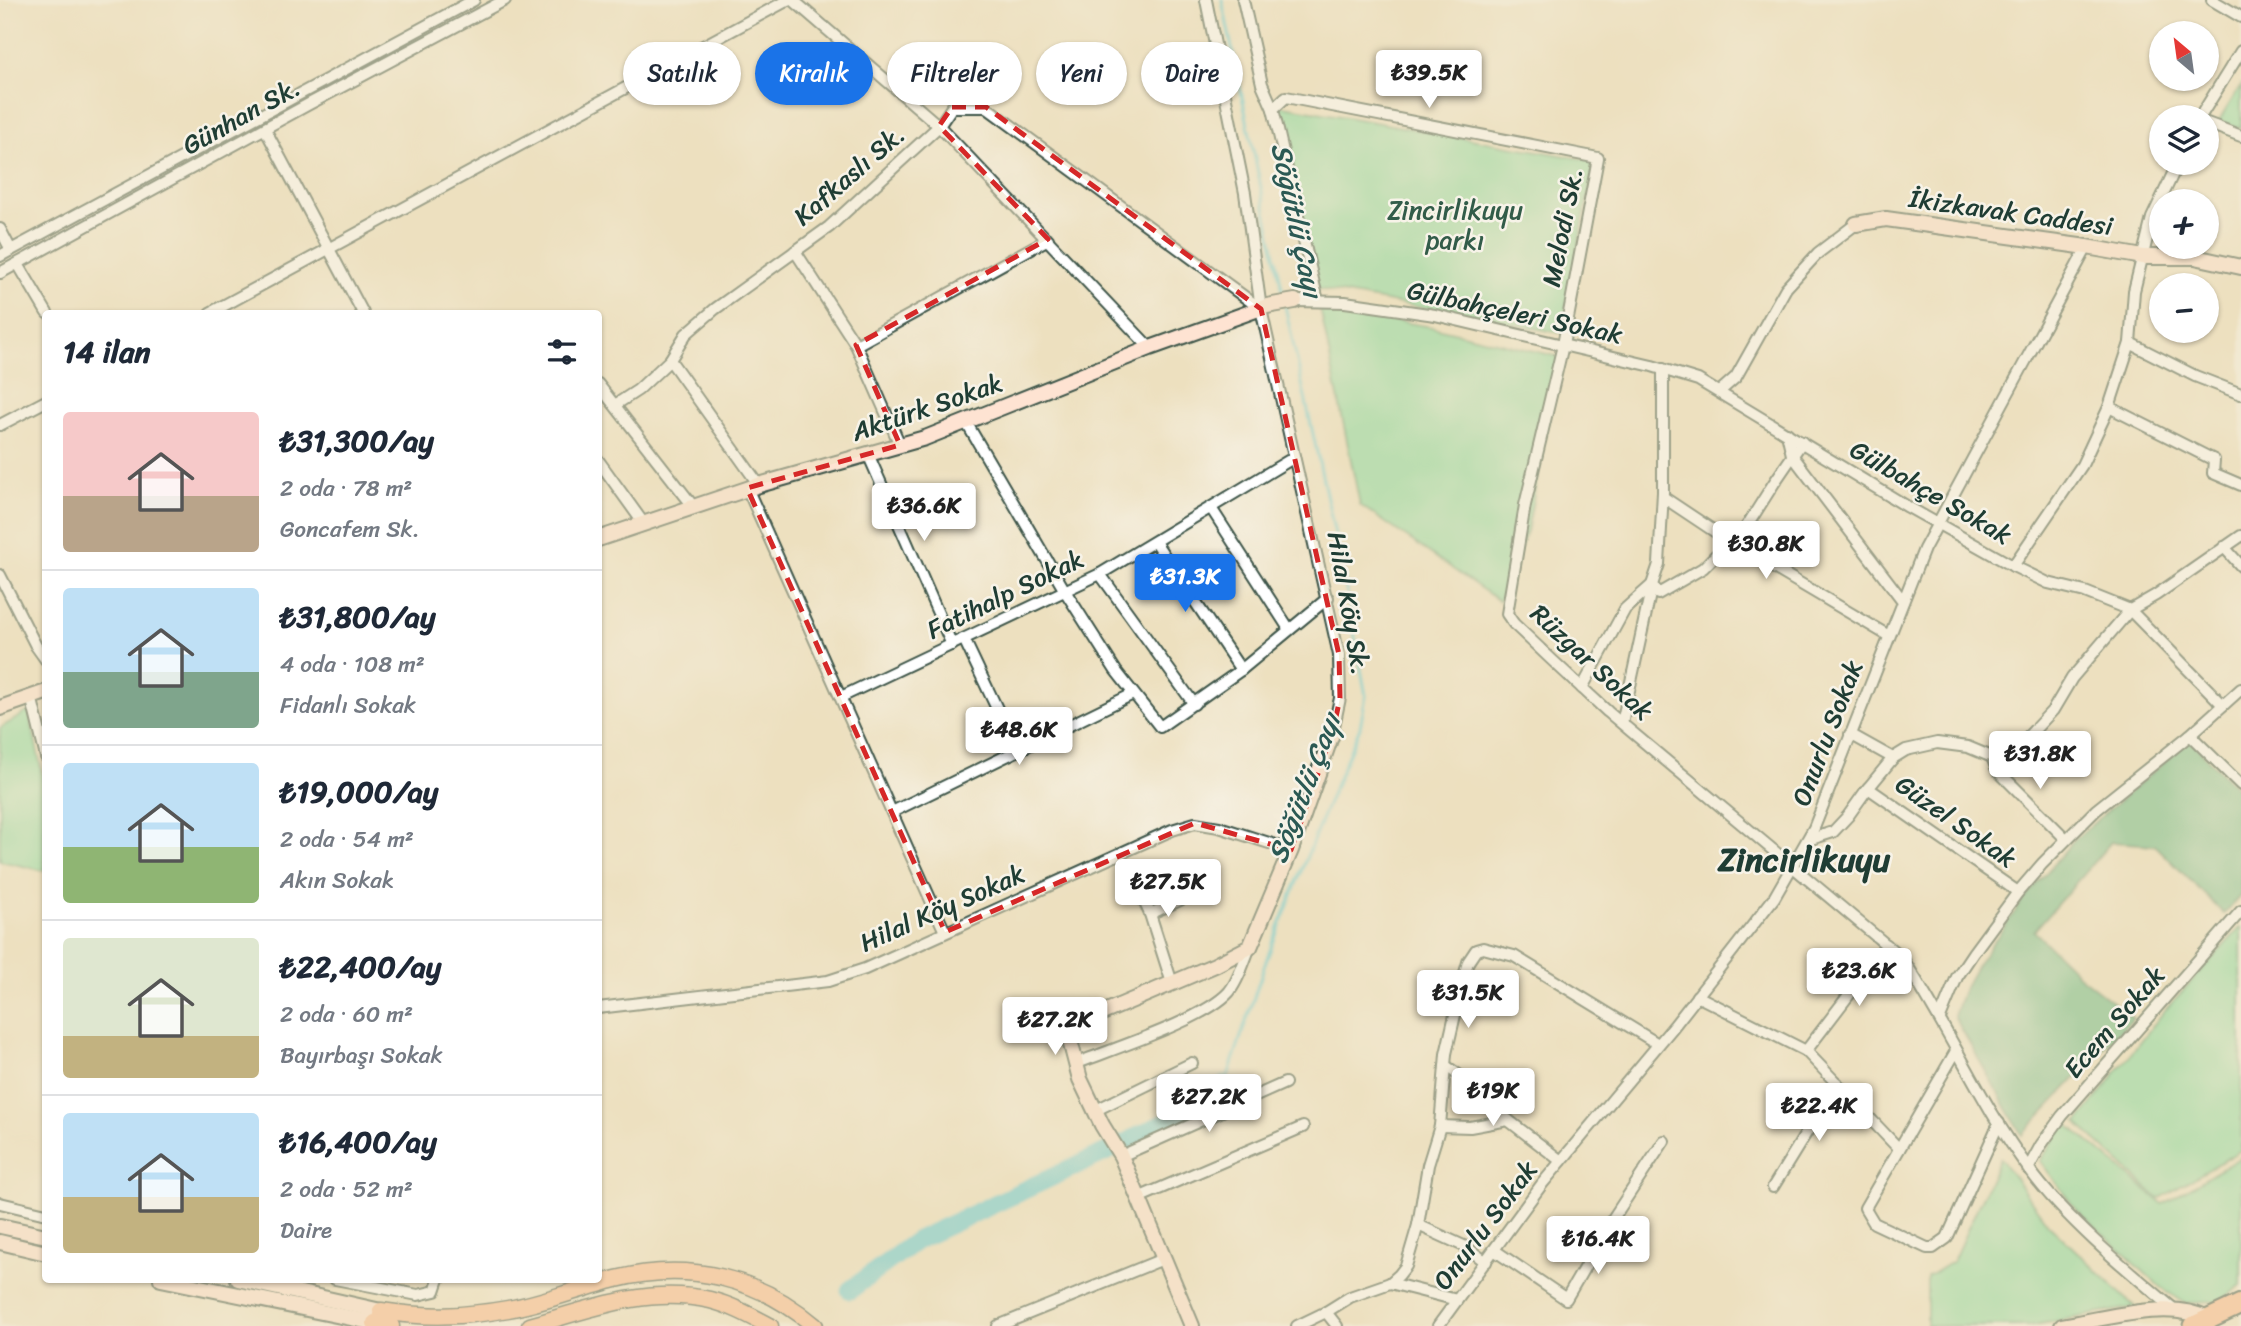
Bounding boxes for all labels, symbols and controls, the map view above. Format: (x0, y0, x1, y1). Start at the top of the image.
north arrow (2149, 21, 2219, 91)
map controls (2149, 21, 2219, 343)
chip: Satılık (623, 42, 741, 105)
chip: Kiralık (755, 42, 873, 105)
chip: Filtreler (887, 42, 1022, 105)
chip: Yeni (1036, 42, 1127, 105)
chip: Daire (1141, 42, 1243, 105)
pin: ₺39.5K (1372, 50, 1486, 110)
text: ₺39.5K (1392, 52, 1466, 93)
street label: Günhan Sk. (173, 64, 309, 168)
button: layers (2149, 105, 2219, 175)
street label: Kafkaslı Sk. (782, 113, 916, 237)
water label: Söğütlü Çayı (1257, 138, 1338, 304)
street label: Melodi Sk. (1528, 163, 1596, 291)
street label: İkizkavak Caddesi (1905, 175, 2117, 249)
park label: Zincirlikuyu parkı (1387, 187, 1523, 263)
button: + (2149, 189, 2219, 259)
street label: Gülbahçeleri Sokak (1403, 267, 1627, 357)
button: − (2149, 273, 2219, 343)
text: 14 ilan (63, 325, 150, 379)
icon: filters (543, 333, 581, 371)
street label: Aktürk Sokak (844, 360, 1009, 455)
text: ₺31,300/ay (280, 414, 434, 468)
street label: Gülbahçe Sokak (1841, 427, 2021, 557)
icon: home (119, 440, 203, 524)
text: 2 oda · 78 m² (280, 468, 412, 509)
pin: ₺36.6K (867, 484, 981, 543)
text: ₺36.6K (888, 485, 960, 526)
text: Goncafem Sk. (280, 509, 420, 550)
pin: ₺30.8K (1709, 522, 1823, 581)
text: ₺30.8K (1729, 523, 1803, 564)
street label: Hilal Köy Sk. (1314, 528, 1384, 678)
street label: Fatihalp Sokak (918, 536, 1092, 652)
pin: ₺31.3K (1128, 554, 1242, 614)
text: ₺31.3K (1151, 556, 1219, 597)
text: ₺31,800/ay (280, 590, 436, 644)
street label: Rüzgar Sokak (1519, 592, 1665, 732)
icon: home (119, 616, 203, 700)
text: 4 oda · 108 m² (280, 644, 425, 685)
street label: Onurlu Sokak (1778, 653, 1876, 813)
text: Fidanlı Sokak (280, 685, 416, 726)
water label: Söğütlü Çayı (1253, 704, 1356, 870)
pin: ₺48.6K (962, 708, 1076, 767)
text: ₺48.6K (982, 709, 1056, 750)
pin: ₺31.8K (1983, 732, 2097, 791)
text: ₺31.8K (2005, 733, 2075, 774)
street label: Güzel Sokak (1885, 762, 2027, 880)
text: ₺19,000/ay (280, 765, 438, 819)
icon: home (119, 791, 203, 875)
text: 2 oda · 54 m² (280, 819, 414, 860)
district label: Zincirlikuyu (1717, 831, 1890, 889)
street label: Hilal Köy Sokak (852, 851, 1032, 965)
text: Akın Sokak (280, 860, 394, 901)
pin: ₺27.5K (1111, 860, 1225, 919)
text: ₺27.5K (1131, 861, 1205, 902)
text: ₺22,400/ay (280, 940, 441, 994)
pin: ₺23.6K (1802, 948, 1916, 1008)
text: ₺23.6K (1823, 950, 1895, 991)
street label: Ecem Sokak (2051, 955, 2177, 1089)
icon: home (119, 966, 203, 1050)
pin: ₺31.5K (1411, 970, 1525, 1030)
text: ₺31.5K (1433, 972, 1503, 1013)
text: 2 oda · 60 m² (280, 994, 413, 1035)
pin: ₺27.2K (998, 998, 1112, 1057)
text: ₺27.2K (1018, 999, 1092, 1040)
text: Bayırbaşı Sokak (280, 1035, 443, 1076)
pin: ₺19K (1452, 1068, 1534, 1128)
text: ₺19K (1468, 1070, 1518, 1111)
pin: ₺27.2K (1152, 1074, 1266, 1134)
text: ₺27.2K (1172, 1076, 1246, 1117)
pin: ₺22.4K (1762, 1084, 1876, 1143)
text: ₺22.4K (1782, 1085, 1856, 1126)
text: ₺16,400/ay (280, 1115, 437, 1169)
icon: home (119, 1141, 203, 1225)
street label: Onurlu Sokak (1420, 1150, 1550, 1300)
text: 2 oda · 52 m² (280, 1169, 413, 1210)
text: Daire (280, 1210, 332, 1251)
pin: ₺16.4K (1541, 1216, 1655, 1276)
text: ₺16.4K (1563, 1218, 1633, 1259)

